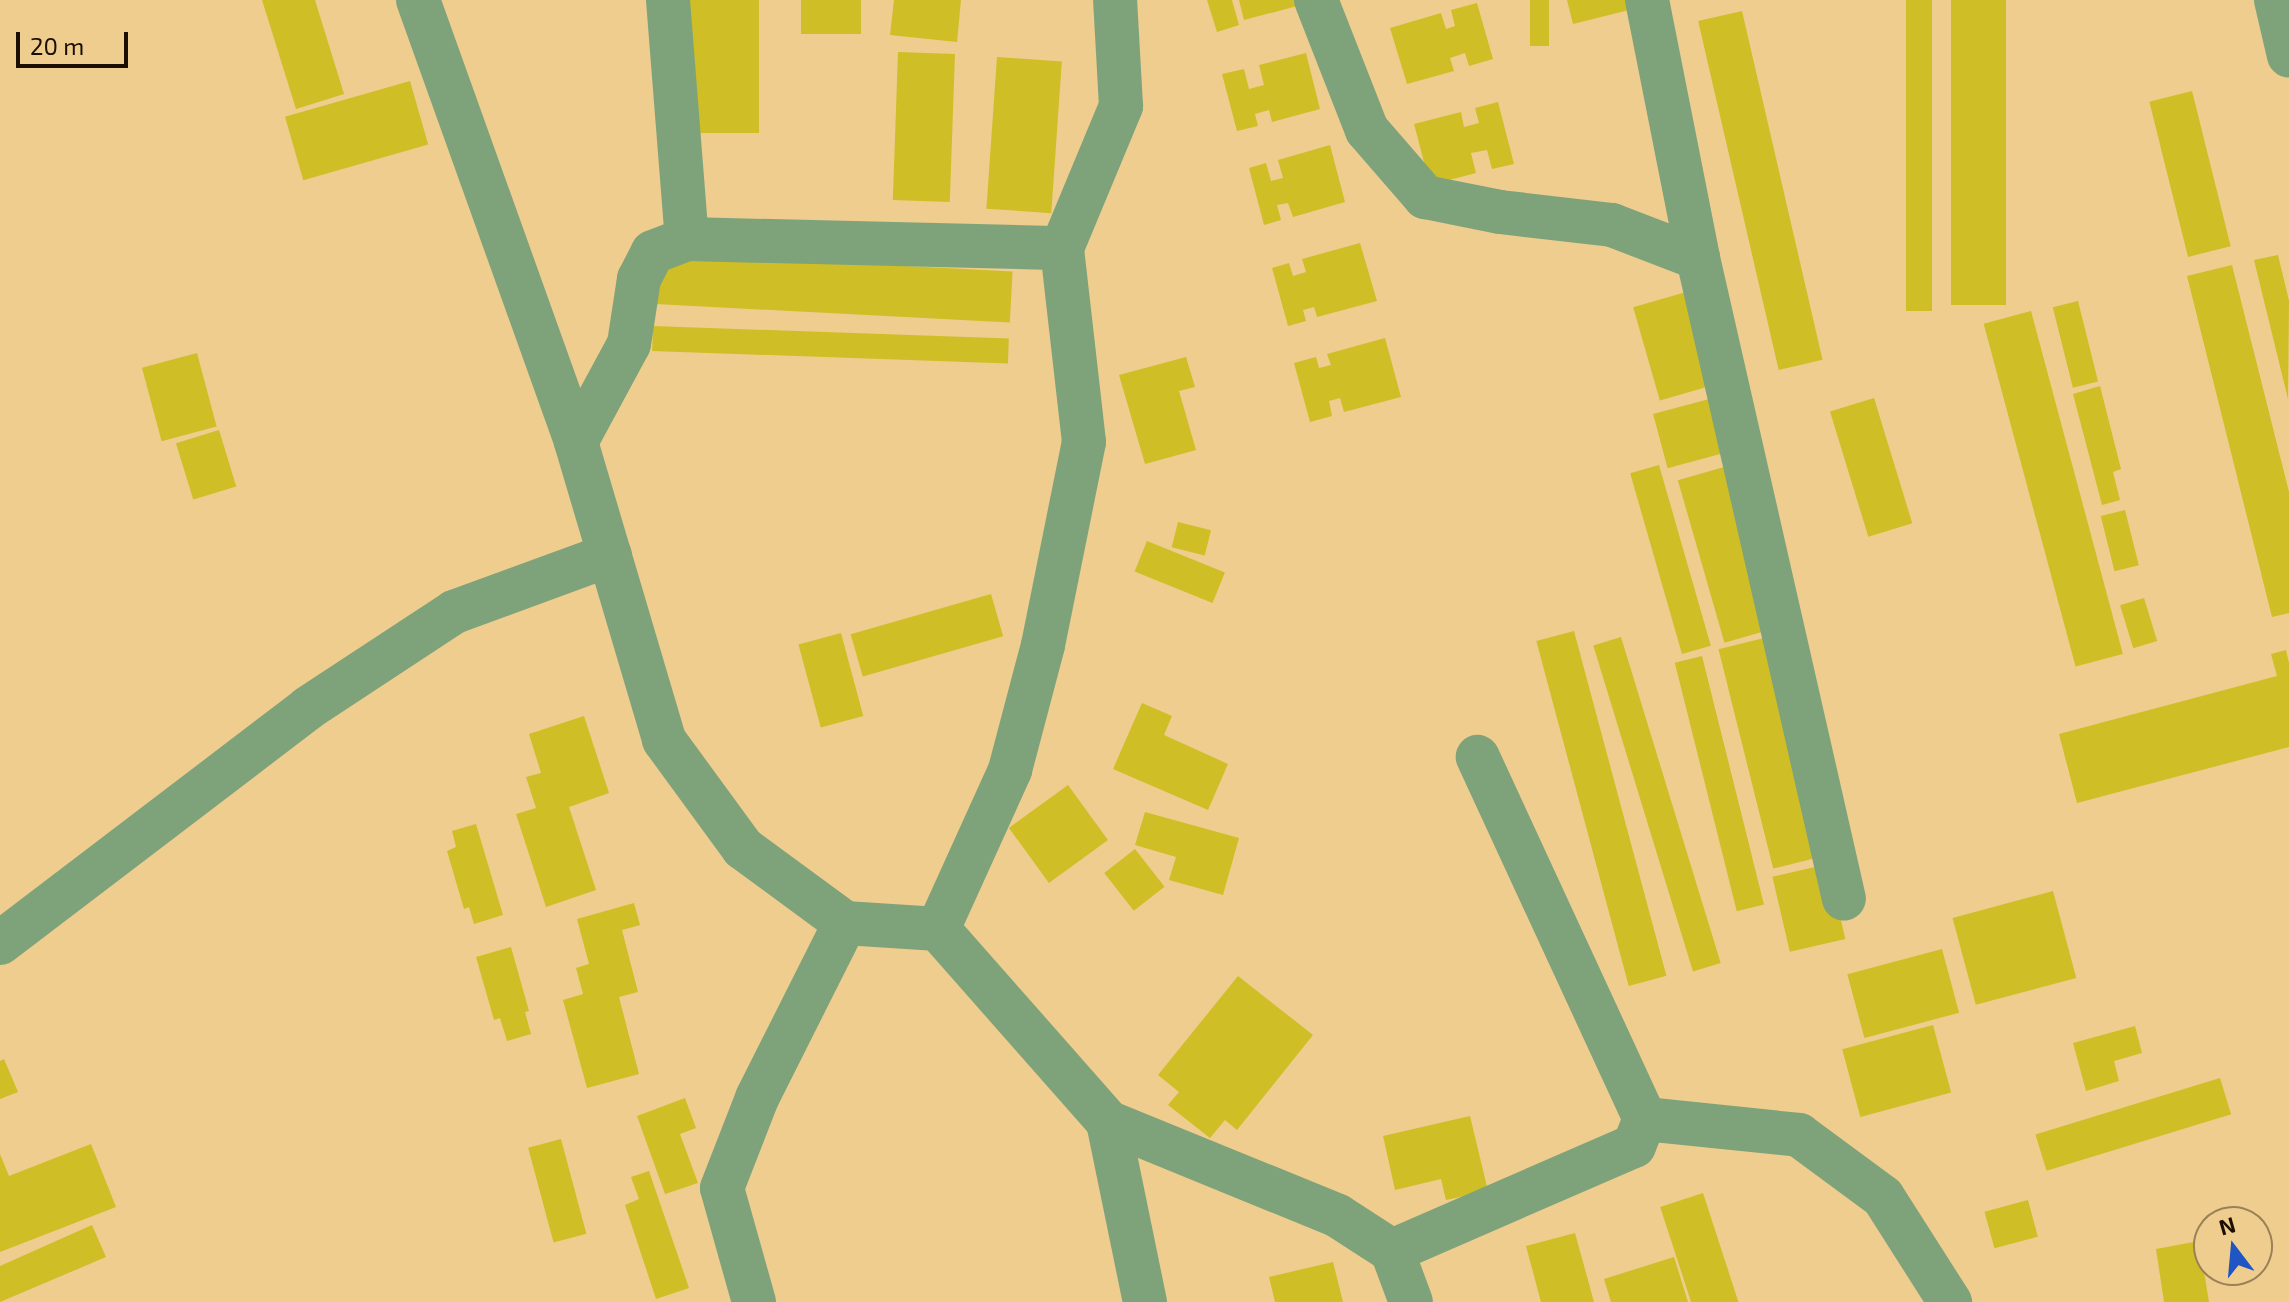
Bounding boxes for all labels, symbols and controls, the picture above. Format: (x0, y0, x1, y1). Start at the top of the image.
scale bar (20, 16, 132, 66)
text: 20 m (30, 31, 84, 60)
north arrow (2193, 1206, 2273, 1286)
text: N (2216, 1210, 2238, 1240)

